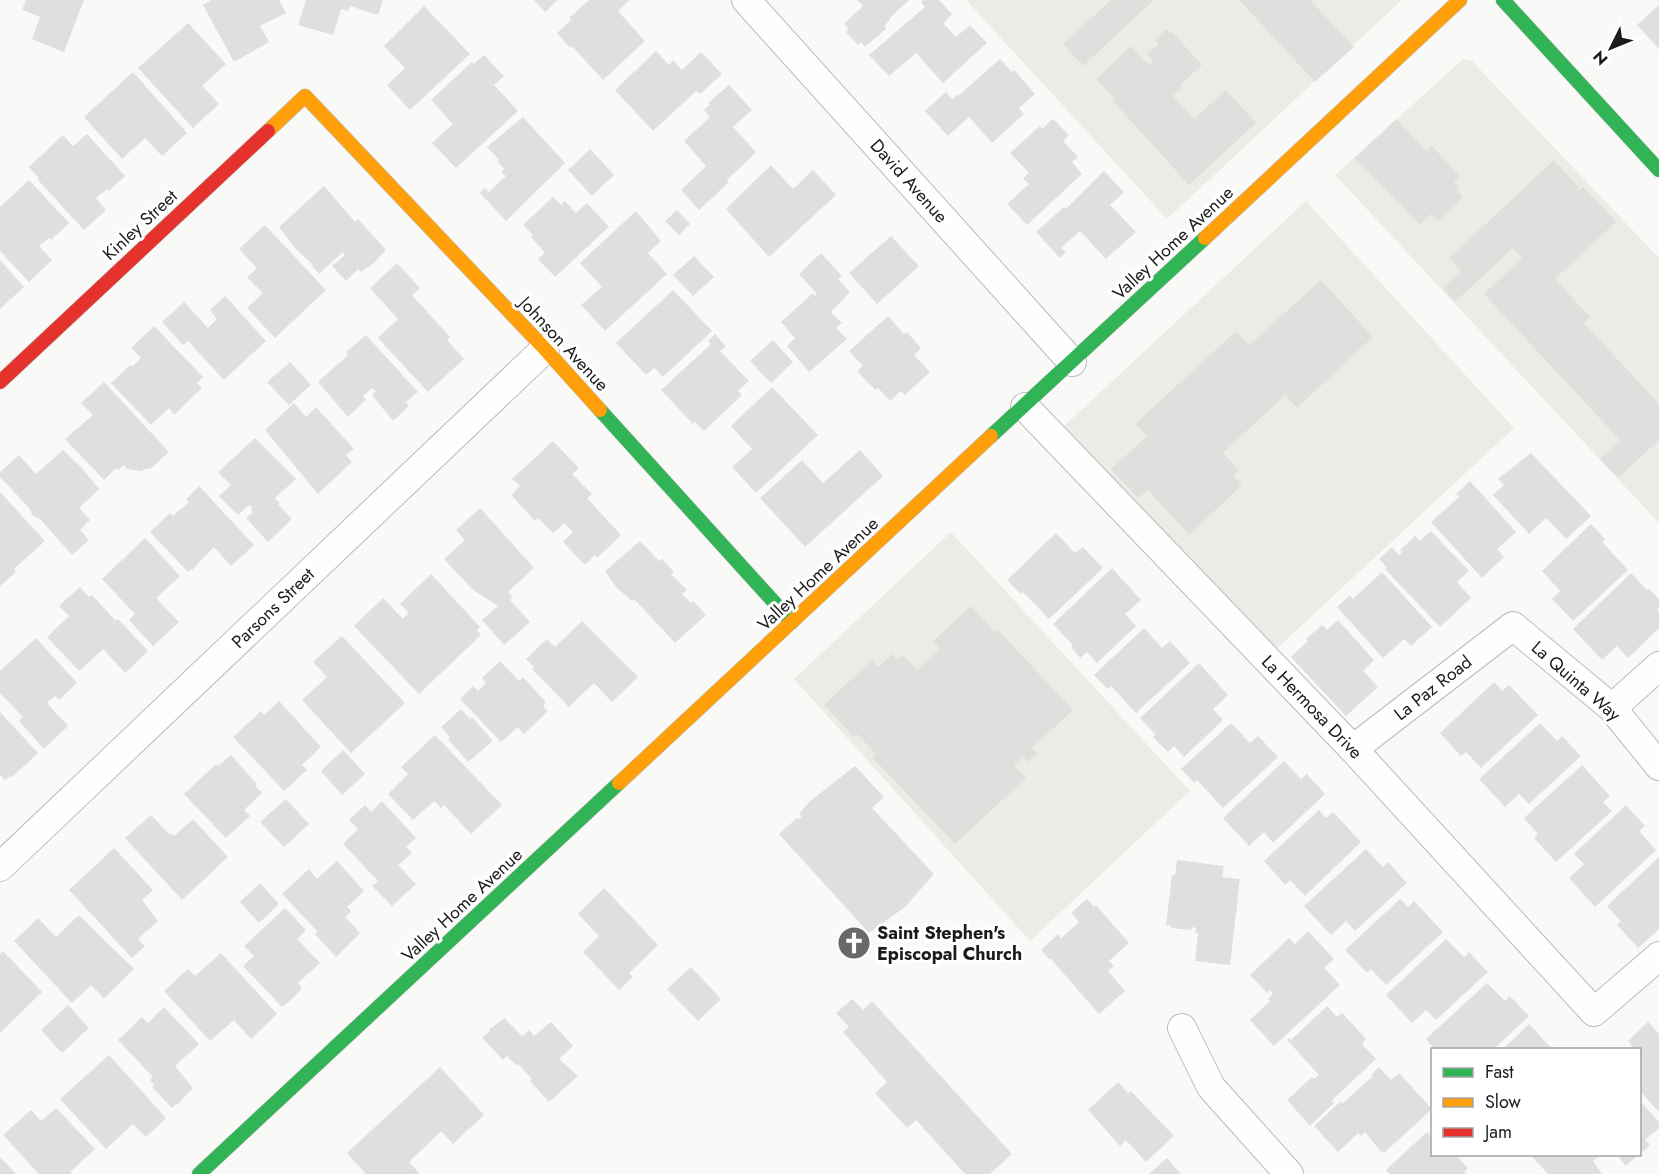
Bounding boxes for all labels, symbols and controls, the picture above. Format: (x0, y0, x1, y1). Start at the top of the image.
north arrow (1581, 18, 1641, 78)
text: N (1588, 45, 1613, 70)
street label: David Avenue (864, 133, 954, 229)
street label: Valley Home Avenue (1107, 180, 1239, 306)
street label: Kinley Street (97, 183, 184, 266)
street label: Johnson Avenue (512, 289, 615, 397)
street label: Valley Home Avenue (752, 511, 884, 637)
street label: Parsons Street (226, 561, 321, 654)
street label: La Quinta Way (1526, 635, 1626, 727)
street label: La Hermosa Drive (1256, 649, 1368, 765)
street label: La Paz Road (1388, 649, 1478, 727)
street label: Valley Home Avenue (396, 842, 528, 968)
place label: Saint Stephen's Episcopal Church (877, 920, 1022, 967)
church icon: Saint Stephen's Episcopal Church (836, 925, 872, 961)
legend (1431, 1048, 1641, 1156)
text: Fast (1485, 1059, 1514, 1085)
text: Slow (1485, 1089, 1522, 1115)
text: Jam (1483, 1119, 1512, 1145)

